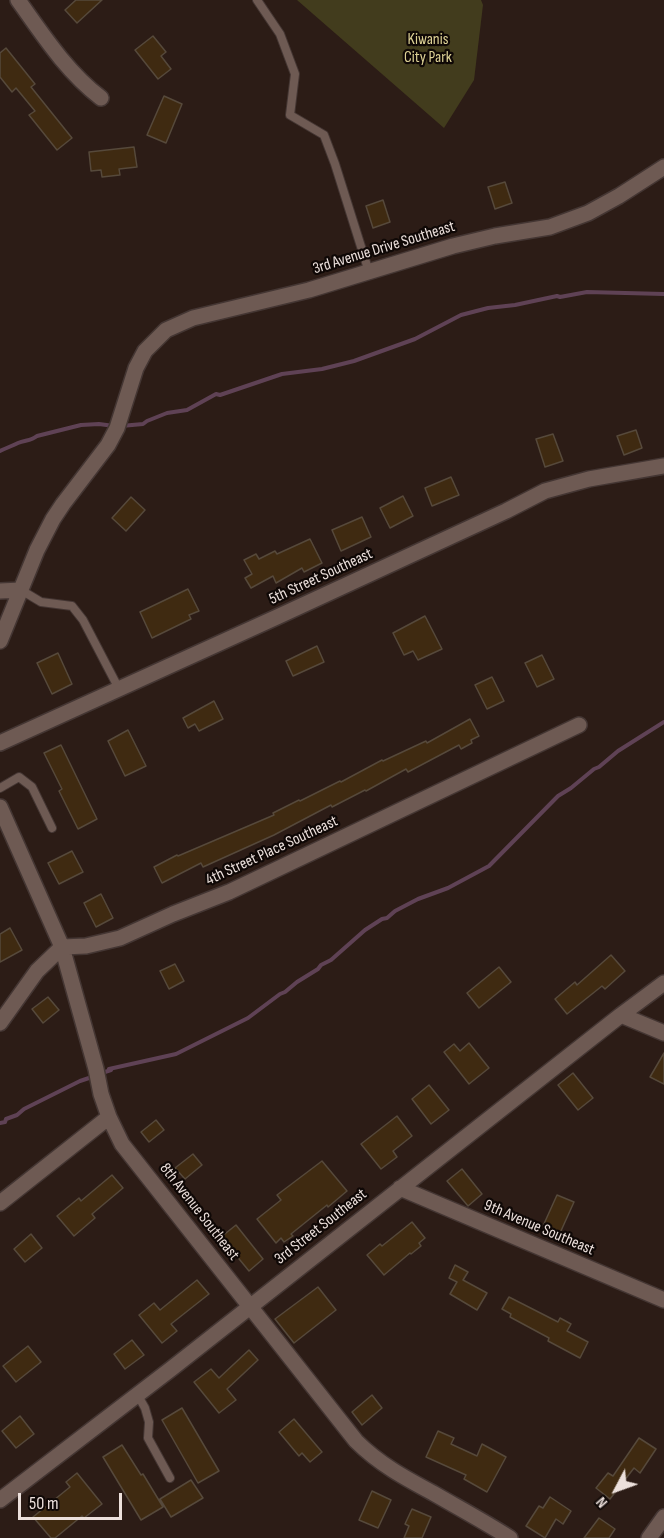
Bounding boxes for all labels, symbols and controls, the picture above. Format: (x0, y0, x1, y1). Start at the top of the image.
park label: Kiwanis City Park (404, 30, 452, 68)
street label: 3rd Avenue Drive Southeast (311, 217, 457, 279)
street label: 5th Street Southeast (266, 545, 376, 609)
street label: 4th Street Place Southeast (203, 812, 341, 890)
street label: 8th Avenue Southeast (155, 1160, 243, 1264)
street label: 3rd Street Southeast (271, 1185, 371, 1269)
street label: 9th Avenue Southeast (481, 1196, 597, 1260)
north arrow (586, 1460, 646, 1520)
scale bar (21, 1481, 124, 1519)
text: 50 m (29, 1493, 59, 1514)
text: N (592, 1493, 612, 1512)

